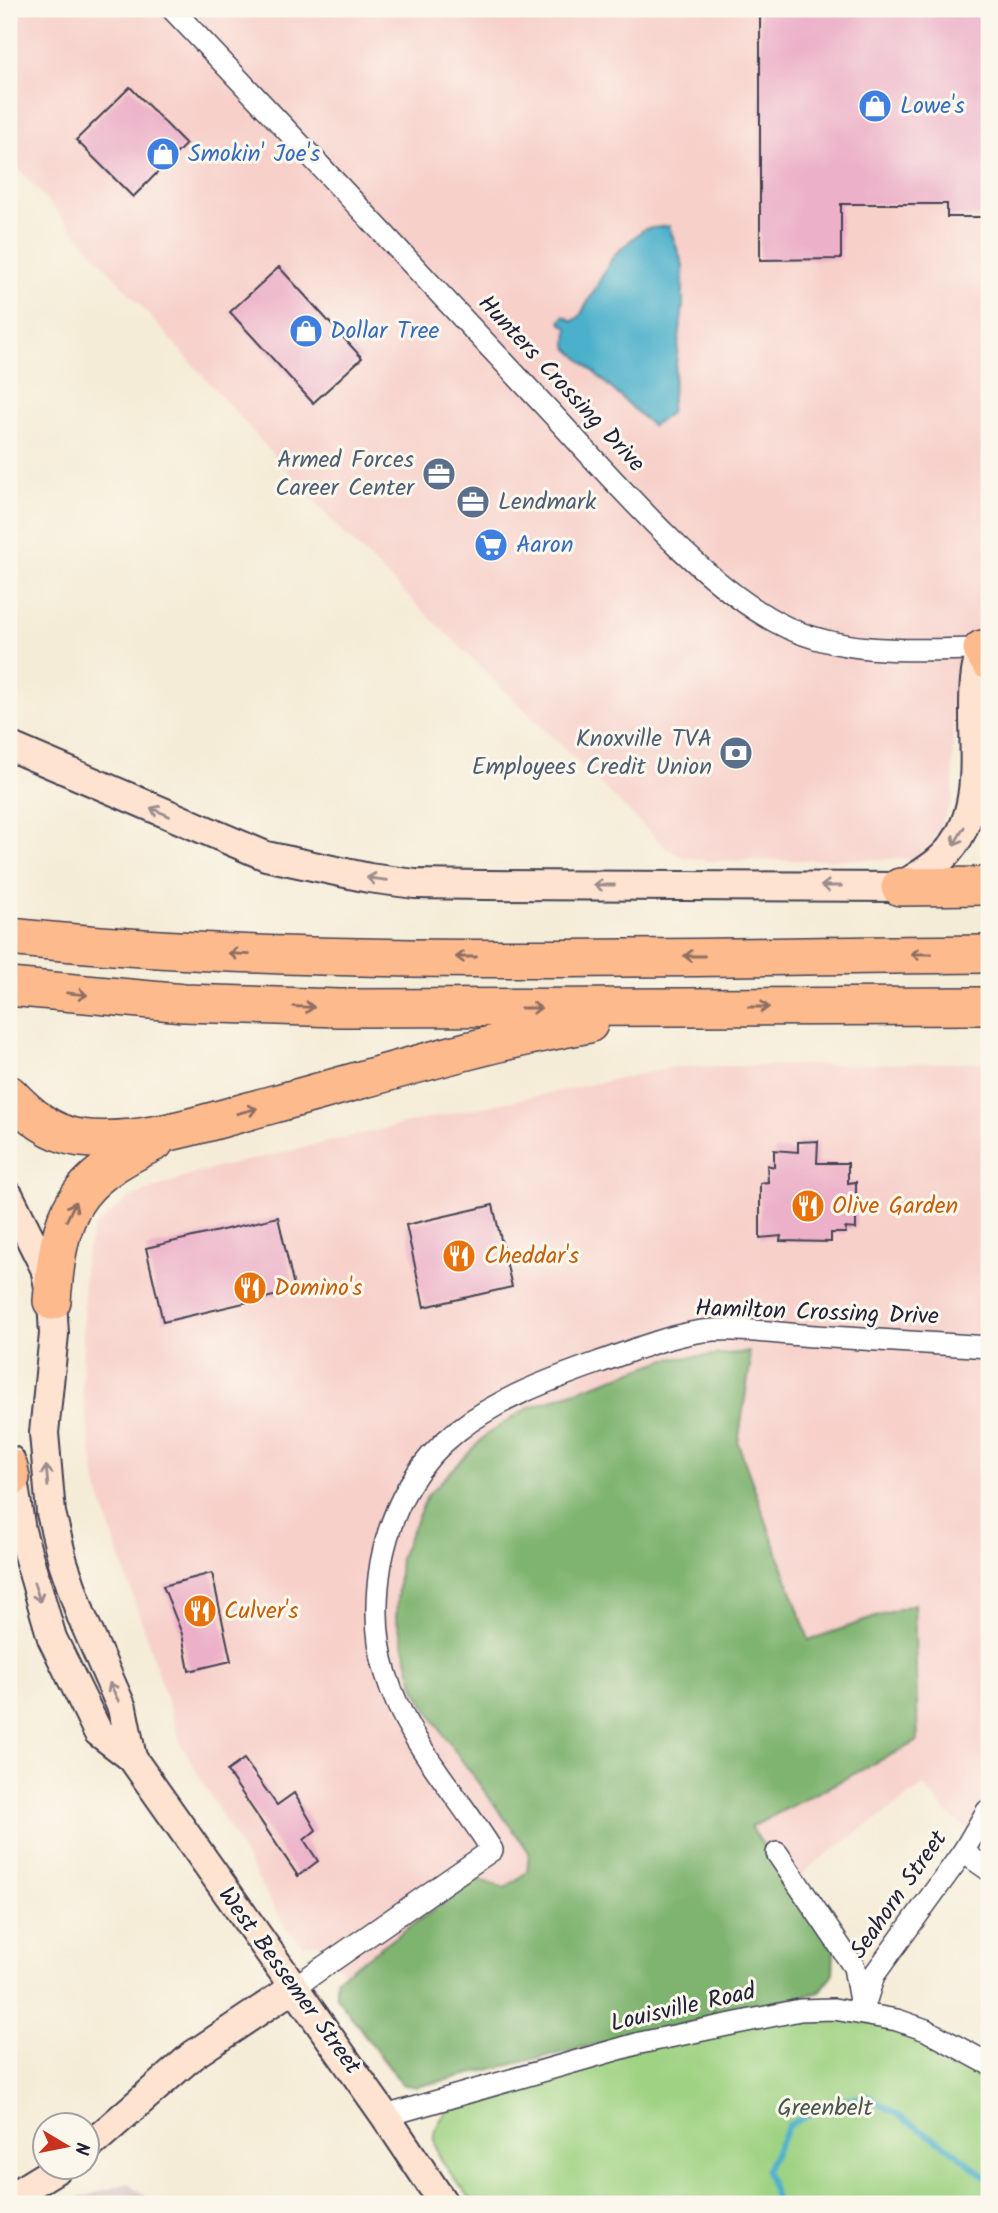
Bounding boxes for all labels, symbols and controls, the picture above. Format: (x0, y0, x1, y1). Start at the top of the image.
shop icon: Lowe's (856, 87, 894, 125)
place label: Lowe's (900, 87, 965, 126)
shop icon: Smokin' Joe's (144, 135, 182, 173)
place label: Smokin' Joe's (188, 135, 320, 174)
street label: Hunters Crossing Drive (468, 286, 654, 482)
shop icon: Dollar Tree (287, 312, 325, 350)
place label: Dollar Tree (330, 312, 440, 351)
place label: Armed Forces Career Center (275, 441, 416, 508)
office icon: Armed Forces Career Center (420, 455, 458, 493)
office icon: Lendmark (454, 483, 492, 521)
place label: Lendmark (498, 483, 597, 522)
supermarket icon: Aaron (472, 526, 510, 564)
place label: Aaron (516, 526, 573, 565)
place label: Knoxville TVA Employees Credit Union (472, 720, 712, 787)
bank icon: Knoxville TVA Employees Credit Union (717, 734, 755, 772)
one-way arrow (150, 805, 172, 818)
one-way arrow (952, 825, 966, 845)
one-way arrow (366, 872, 389, 885)
one-way arrow (593, 878, 616, 892)
one-way arrow (820, 879, 843, 893)
one-way arrow (910, 947, 933, 961)
one-way arrow (227, 948, 250, 961)
one-way arrow (682, 949, 705, 963)
one-way arrow (455, 950, 478, 964)
one-way arrow (65, 988, 87, 1001)
one-way arrow (292, 1000, 315, 1013)
one-way arrow (747, 1000, 770, 1014)
one-way arrow (519, 1001, 542, 1015)
one-way arrow (235, 1104, 258, 1117)
restaurant icon: Olive Garden (789, 1187, 827, 1225)
place label: Olive Garden (832, 1187, 958, 1226)
one-way arrow (65, 1201, 78, 1222)
restaurant icon: Cheddar's (440, 1237, 478, 1275)
place label: Cheddar's (484, 1237, 579, 1276)
restaurant icon: Domino's (231, 1269, 269, 1307)
place label: Domino's (274, 1269, 363, 1308)
street label: Hamilton Crossing Drive (694, 1289, 940, 1337)
one-way arrow (40, 1466, 53, 1488)
one-way arrow (31, 1581, 44, 1603)
restaurant icon: Culver's (181, 1592, 219, 1630)
place label: Culver's (224, 1592, 298, 1631)
one-way arrow (107, 1682, 121, 1703)
street label: Seahorn Street (840, 1822, 958, 1968)
street label: West Bessemer Street (207, 1879, 371, 2084)
street label: Louisville Road (607, 1972, 760, 2044)
park label: Greenbelt (777, 2089, 873, 2128)
north arrow (32, 2112, 102, 2182)
text: N (65, 2140, 97, 2157)

